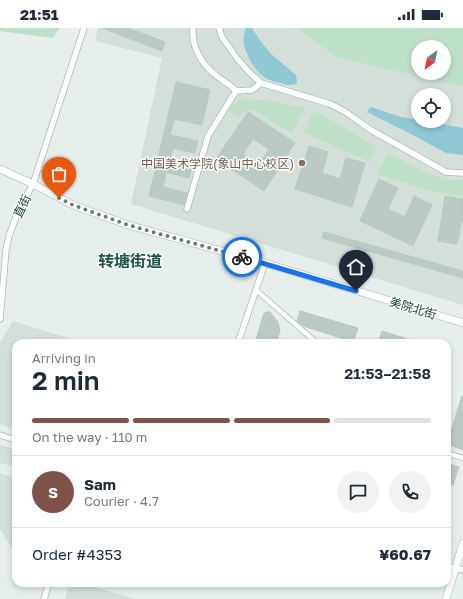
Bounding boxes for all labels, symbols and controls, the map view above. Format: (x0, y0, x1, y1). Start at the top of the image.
text: 21:51 (20, 5, 59, 23)
north arrow (411, 40, 451, 80)
map controls (411, 40, 451, 128)
button: locate (411, 88, 451, 128)
place label: 中国美术学院(象山中心校区) (141, 156, 294, 171)
pin (42, 157, 76, 198)
marker: 中国美术学院(象山中心校区) (297, 158, 307, 168)
icon: bag (48, 163, 70, 185)
street label: 直街 (10, 192, 34, 220)
courier (222, 237, 262, 277)
icon: bike (231, 246, 253, 268)
pin (339, 250, 373, 291)
district label: 转塘街道 (98, 251, 162, 271)
icon: home (345, 256, 367, 278)
street label: 美院北街 (388, 294, 438, 322)
text: Arriving in (32, 350, 96, 366)
text: 21:53–21:58 (344, 364, 431, 382)
text: 2 min (32, 365, 100, 396)
text: On the way · 110 m (32, 429, 147, 445)
button: chat (337, 471, 379, 513)
button: phone (389, 471, 431, 513)
text: Sam (84, 475, 116, 493)
text: S (48, 483, 58, 501)
text: Courier · 4.7 (84, 493, 159, 509)
text: Order #4353 (32, 545, 122, 563)
text: ¥60.67 (379, 545, 431, 563)

